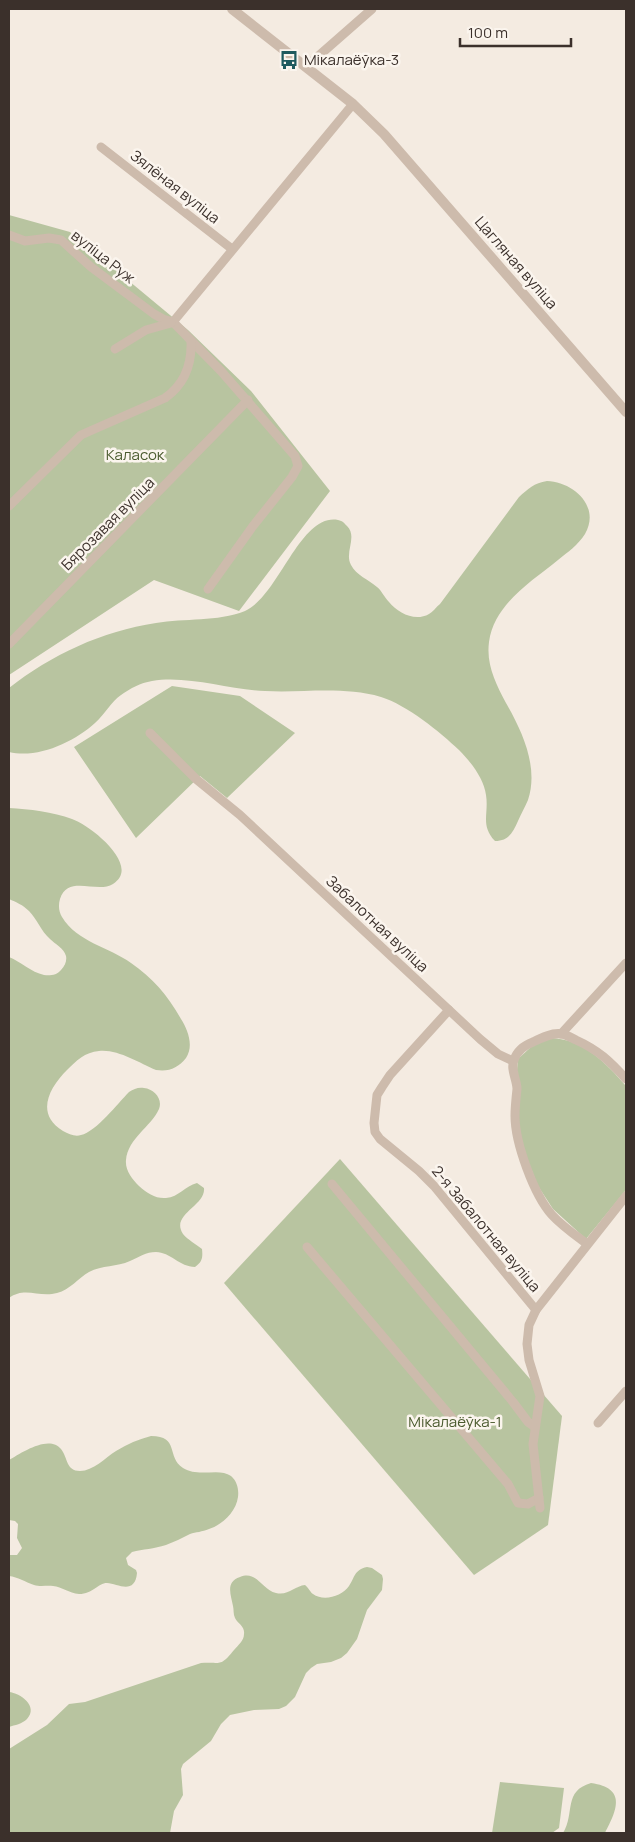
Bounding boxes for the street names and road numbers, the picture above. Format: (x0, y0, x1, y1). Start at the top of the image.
street label: Зялёная вуліца (126, 145, 225, 228)
street label: Цагляная вуліца (470, 212, 563, 314)
street label: вуліца Руж (67, 225, 140, 289)
street label: Бярозавая вуліца (56, 472, 159, 575)
street label: Забалотная вуліца (321, 871, 433, 977)
street label: 2-я Забалотная вуліца (427, 1161, 546, 1296)

